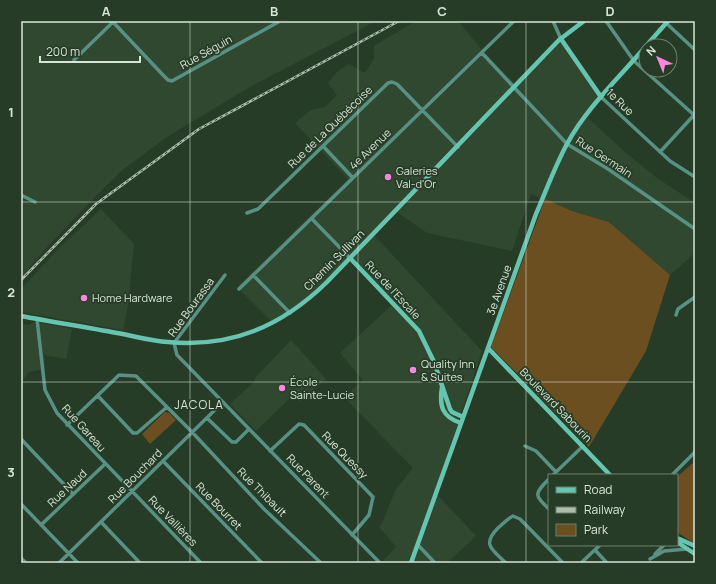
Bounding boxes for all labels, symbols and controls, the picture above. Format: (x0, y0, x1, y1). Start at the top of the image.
text: A (102, 2, 111, 20)
text: B (270, 2, 278, 20)
text: C (437, 2, 447, 20)
text: D (605, 2, 615, 20)
street label: Rue Séguin (177, 31, 235, 72)
scale bar (40, 38, 140, 64)
north arrow (638, 38, 678, 78)
text: N (643, 42, 659, 59)
text: 200 m (46, 43, 80, 60)
street label: Rue de La Québécoise (284, 82, 376, 171)
street label: 1e Rue (603, 85, 638, 119)
text: 1 (8, 103, 14, 121)
street label: 4e Avenue (345, 125, 394, 172)
street label: Rue Germain (573, 133, 636, 181)
place label: Galeries Val-d'Or (396, 163, 438, 191)
marker: Galeries Val-d'Or (383, 172, 393, 182)
street label: Chemin Sullivan (300, 226, 367, 293)
street label: Rue de l'Escale (362, 257, 425, 323)
street label: 3e Avenue (483, 262, 515, 317)
street label: Rue Bourassa (164, 274, 217, 339)
text: 2 (7, 283, 15, 301)
place label: Home Hardware (92, 290, 173, 305)
marker: Home Hardware (79, 293, 89, 303)
place label: Quality Inn & Suites (421, 356, 475, 384)
street label: Boulevard Sabourin (517, 364, 596, 445)
marker: Quality Inn & Suites (408, 365, 418, 375)
place label: École Sainte-Lucie (290, 374, 355, 402)
marker: École Sainte-Lucie (277, 383, 287, 393)
district label: JACOLA (174, 396, 224, 413)
street label: Rue Gareau (59, 401, 110, 455)
street label: Rue Quessy (319, 428, 372, 482)
street label: Rue Bouchard (104, 445, 165, 506)
street label: Rue Parent (284, 450, 333, 501)
text: 3 (7, 463, 15, 481)
street label: Rue Thibault (234, 464, 290, 520)
street label: Rue Naud (44, 466, 90, 510)
legend (548, 474, 678, 546)
street label: Rue Bourret (193, 479, 246, 533)
text: Road (584, 481, 612, 498)
street label: Rue Vallières (146, 492, 201, 549)
text: Railway (584, 501, 626, 518)
text: Park (584, 521, 609, 538)

